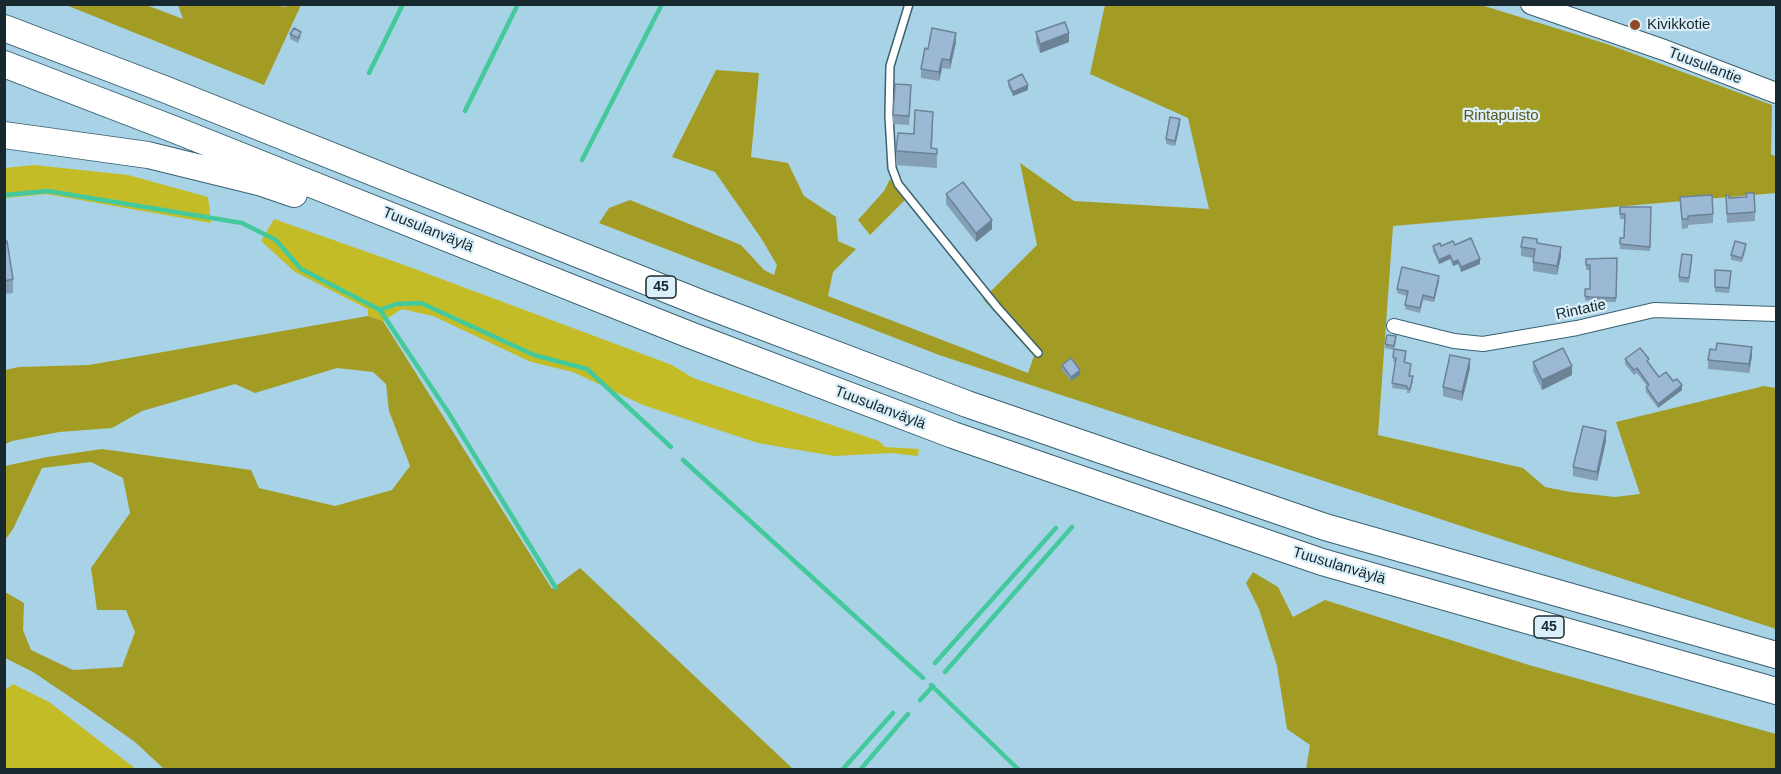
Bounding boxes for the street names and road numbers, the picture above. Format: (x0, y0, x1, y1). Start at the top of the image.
street label: Tuusulantie (1666, 44, 1744, 88)
street label: Tuusulanväylä (380, 204, 476, 256)
road number: 45 (646, 276, 676, 298)
street label: Rintatie (1554, 296, 1608, 324)
street label: Tuusulanväylä (832, 382, 928, 434)
street label: Tuusulanväylä (1290, 543, 1388, 589)
road number: 45 (1534, 616, 1564, 638)

